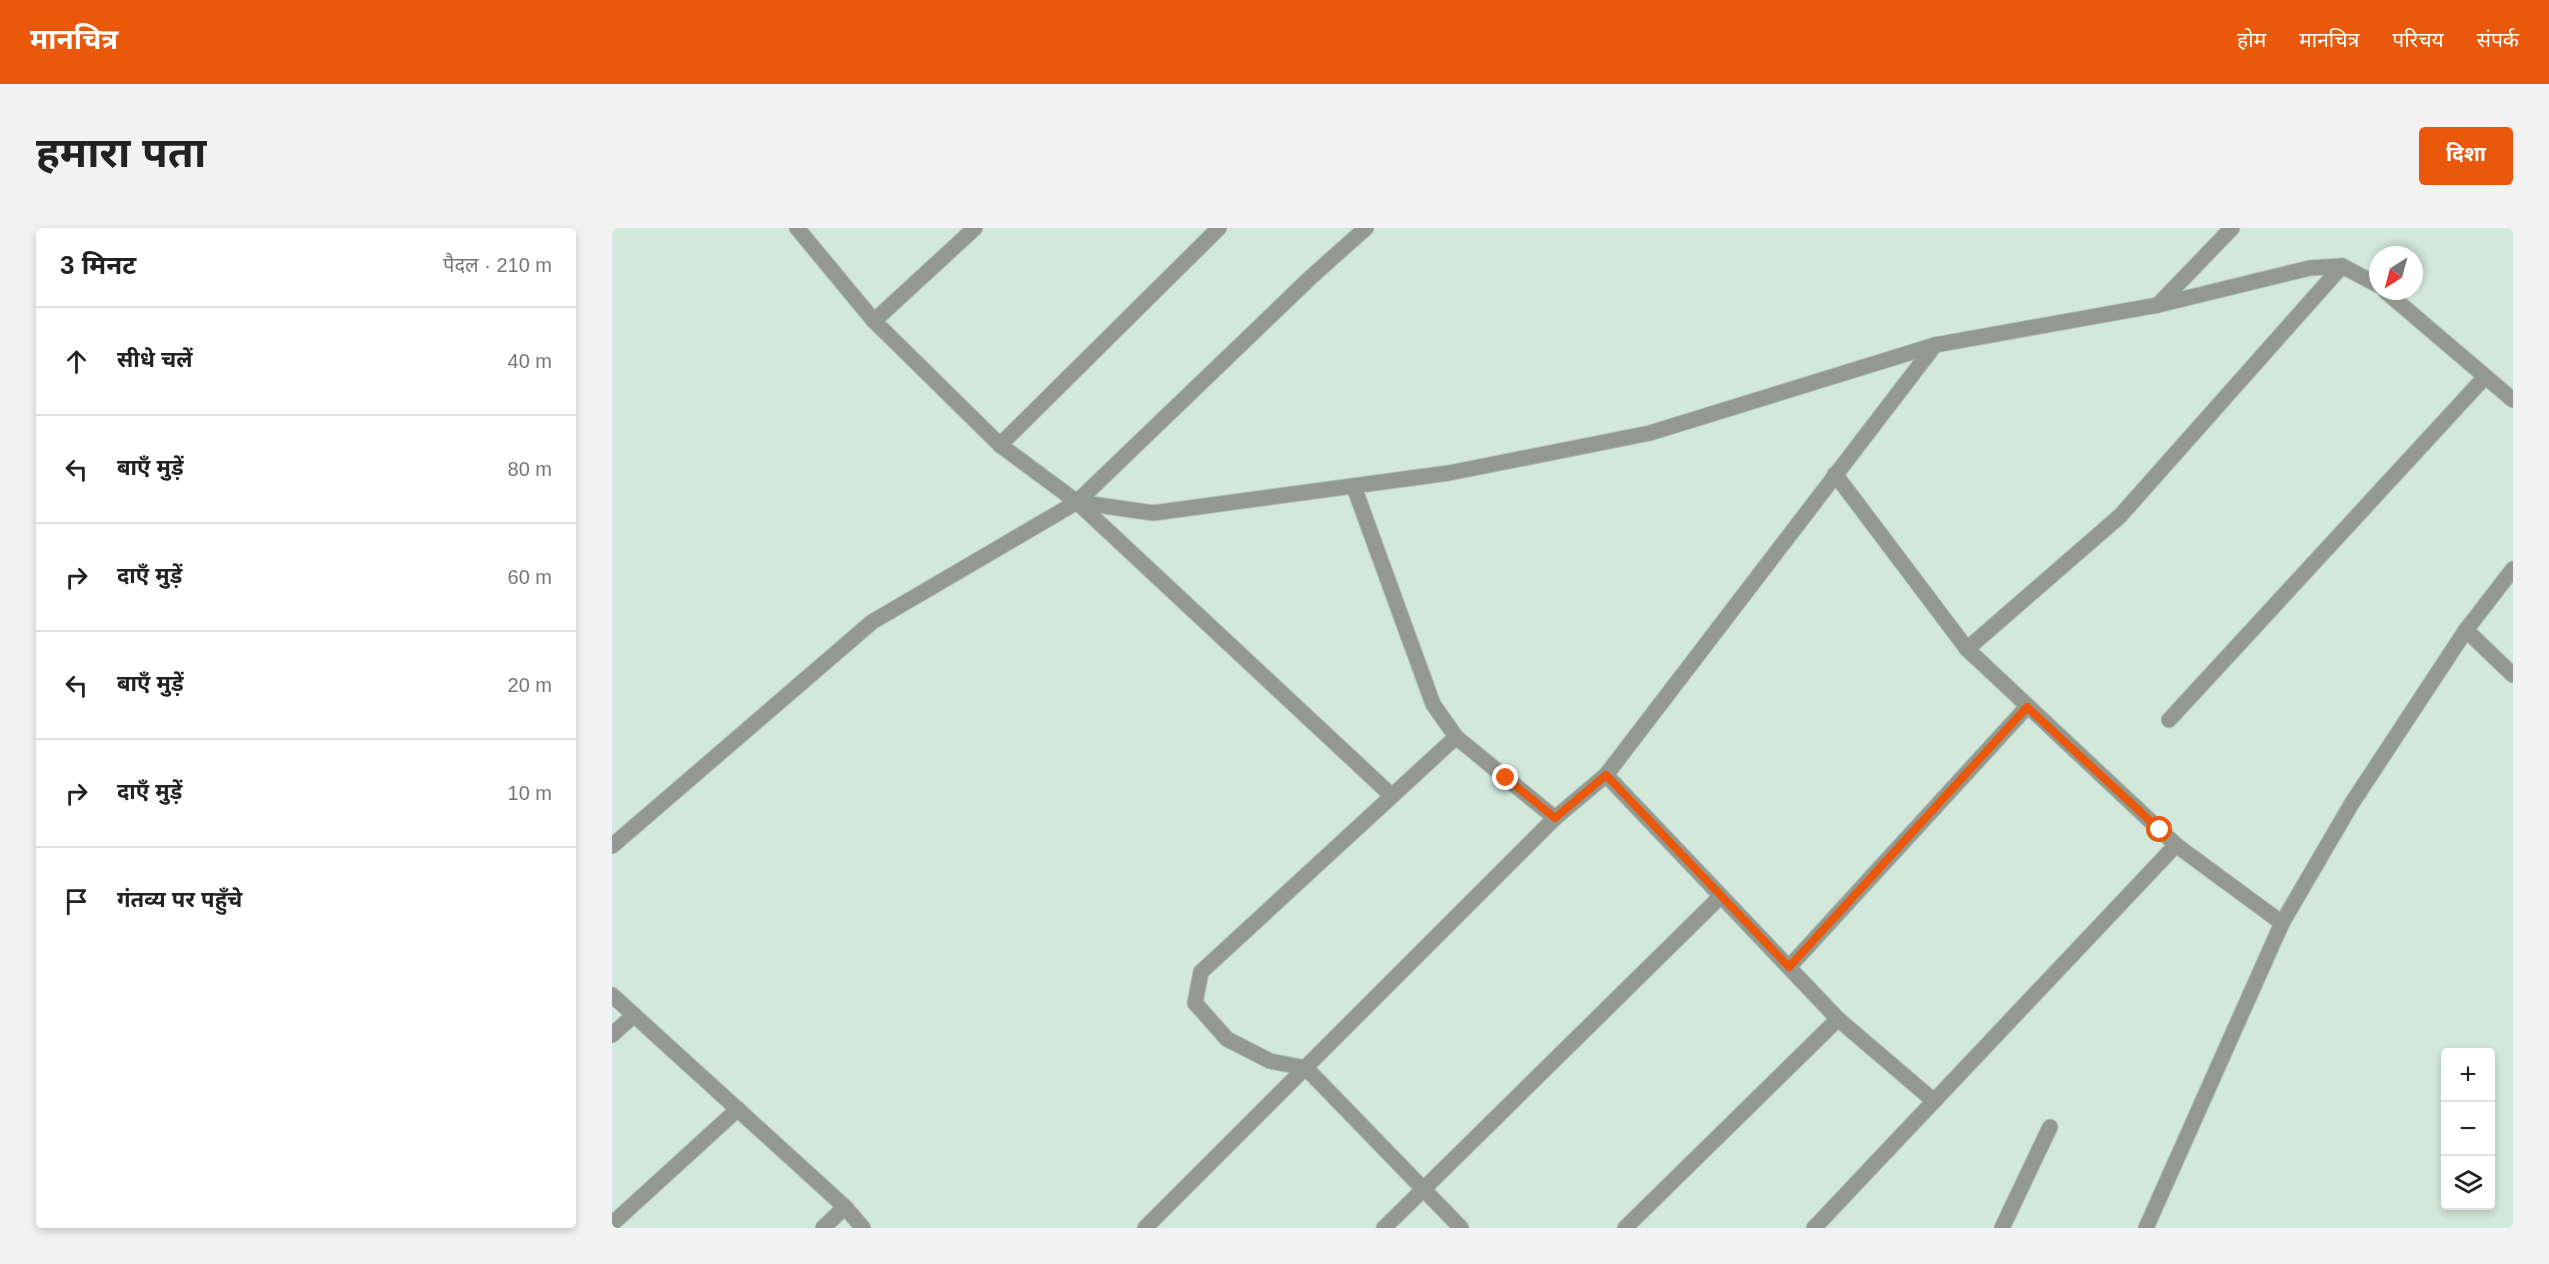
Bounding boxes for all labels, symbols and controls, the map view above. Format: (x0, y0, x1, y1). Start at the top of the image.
text: मानचित्र (30, 24, 118, 55)
text: होम (2237, 28, 2266, 51)
text: मानचित्र (2299, 28, 2359, 51)
text: परिचय (2392, 28, 2444, 51)
text: संपर्क (2477, 28, 2519, 51)
button: दिशा (2419, 127, 2513, 185)
text: हमारा पता (36, 129, 206, 176)
north arrow (2369, 246, 2423, 300)
text: 3 मिनट (60, 250, 136, 280)
text: पैदल · 210 m (443, 254, 552, 276)
icon: ahead (60, 345, 93, 378)
text: सीधे चलें (117, 347, 192, 372)
text: 40 m (508, 350, 552, 372)
icon: left (60, 453, 93, 486)
text: बाएँ मुड़ें (117, 455, 183, 480)
text: 80 m (508, 458, 552, 480)
icon: right (60, 561, 93, 594)
text: दाएँ मुड़ें (117, 563, 182, 588)
text: 60 m (508, 566, 552, 588)
icon: left (60, 669, 93, 702)
text: बाएँ मुड़ें (117, 671, 183, 696)
text: 20 m (508, 674, 552, 696)
route end (1492, 764, 1518, 790)
icon: right (60, 777, 93, 810)
text: दाएँ मुड़ें (117, 779, 182, 804)
text: 10 m (508, 782, 552, 804)
route start (2146, 816, 2172, 842)
icon: arrive (60, 885, 93, 918)
text: गंतव्य पर पहुँचे (117, 887, 242, 912)
map controls (2441, 1048, 2495, 1210)
button: + (2441, 1048, 2495, 1102)
button: − (2441, 1102, 2495, 1156)
button: layers (2441, 1156, 2495, 1210)

